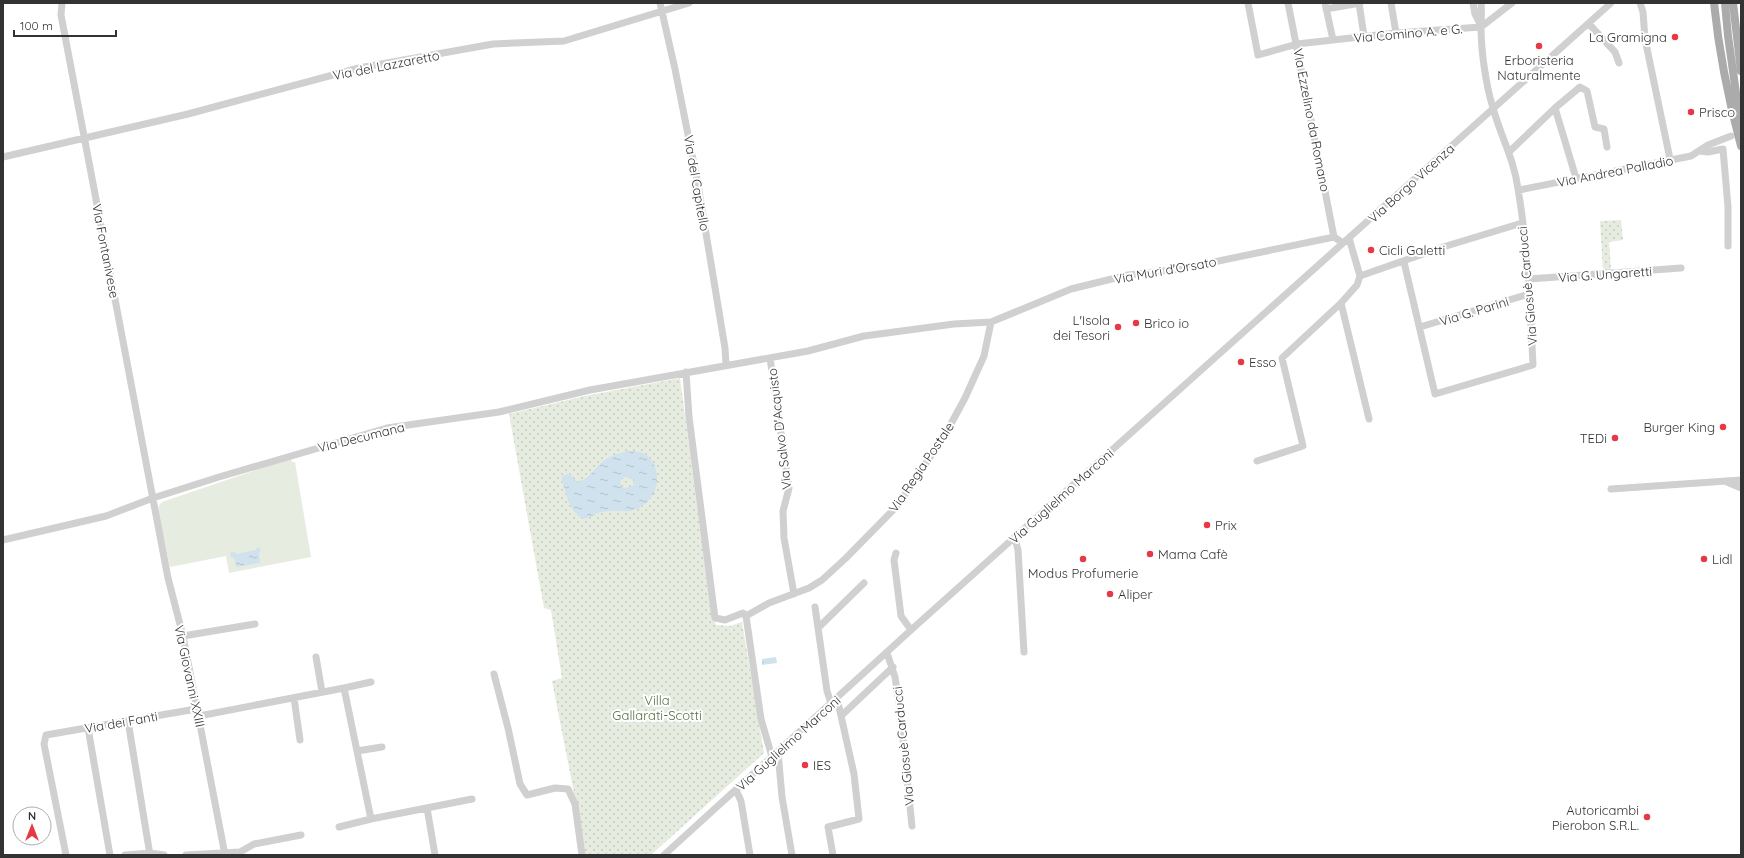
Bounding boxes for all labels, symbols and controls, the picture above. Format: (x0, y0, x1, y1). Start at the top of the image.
scale bar (14, 12, 116, 38)
text: 100 m (20, 18, 53, 33)
street label: Via Comino A. e G. (1353, 20, 1463, 46)
place label: La Gramigna (1589, 29, 1667, 45)
marker: La Gramigna (1670, 32, 1680, 42)
marker: Erboristeria Naturalmente (1534, 41, 1544, 51)
street label: Via del Lazzaretto (331, 47, 441, 83)
street label: Via Ezzelino da Romano (1290, 47, 1334, 193)
place label: Erboristeria Naturalmente (1497, 52, 1581, 83)
place label: Prisco (1699, 104, 1735, 120)
marker: Prisco (1686, 107, 1696, 117)
street label: Via del Capitello (681, 134, 713, 232)
street label: Via Borgo Vicenza (1365, 140, 1457, 226)
street label: Via Andrea Palladio (1555, 152, 1675, 190)
street label: Via Fontanivese (89, 203, 123, 299)
street label: Via Giosuè Carducci (1514, 226, 1540, 346)
place label: Cicli Galetti (1379, 242, 1445, 258)
marker: Cicli Galetti (1366, 245, 1376, 255)
street label: Via Muri d'Orsato (1112, 253, 1218, 287)
street label: Via G. Ungaretti (1557, 263, 1653, 285)
street label: Via G. Parini (1438, 293, 1510, 329)
place label: L'Isola dei Tesori (1053, 312, 1110, 343)
place label: Brico io (1144, 315, 1189, 331)
marker: Brico io (1131, 318, 1141, 328)
marker: L'Isola dei Tesori (1113, 322, 1123, 332)
place label: Esso (1249, 354, 1277, 370)
marker: Esso (1236, 357, 1246, 367)
street label: Via Salvo D'Acquisto (764, 367, 794, 491)
street label: Via Decumana (316, 418, 406, 456)
street label: Via Regia Postale (885, 419, 957, 515)
place label: Burger King (1643, 419, 1715, 435)
marker: Burger King (1718, 422, 1728, 432)
place label: TEDi (1580, 430, 1607, 446)
marker: TEDi (1610, 433, 1620, 443)
street label: Via Guglielmo Marconi (1006, 445, 1116, 547)
place label: Prix (1215, 517, 1237, 533)
marker: Prix (1202, 520, 1212, 530)
place label: Mama Cafè (1158, 546, 1228, 562)
marker: Mama Cafè (1145, 549, 1155, 559)
place label: Lidl (1712, 551, 1733, 567)
marker: Modus Profumerie (1078, 554, 1088, 564)
marker: Lidl (1699, 554, 1709, 564)
place label: Modus Profumerie (1028, 565, 1138, 581)
place label: Aliper (1118, 586, 1152, 602)
marker: Aliper (1105, 589, 1115, 599)
street label: Via Giovanni XXIII (171, 623, 209, 729)
street label: Via Giosuè Carducci (889, 686, 917, 806)
park label: Villa Gallarati-Scotti (612, 692, 702, 723)
street label: Via Guglielmo Marconi (733, 692, 843, 794)
street label: Via dei Fanti (83, 708, 159, 736)
place label: IES (813, 757, 831, 773)
marker: IES (800, 760, 810, 770)
place label: Autoricambi Pierobon S.R.L. (1552, 802, 1639, 833)
north arrow (12, 806, 52, 846)
text: N (28, 809, 36, 823)
marker: Autoricambi Pierobon S.R.L. (1642, 812, 1652, 822)

